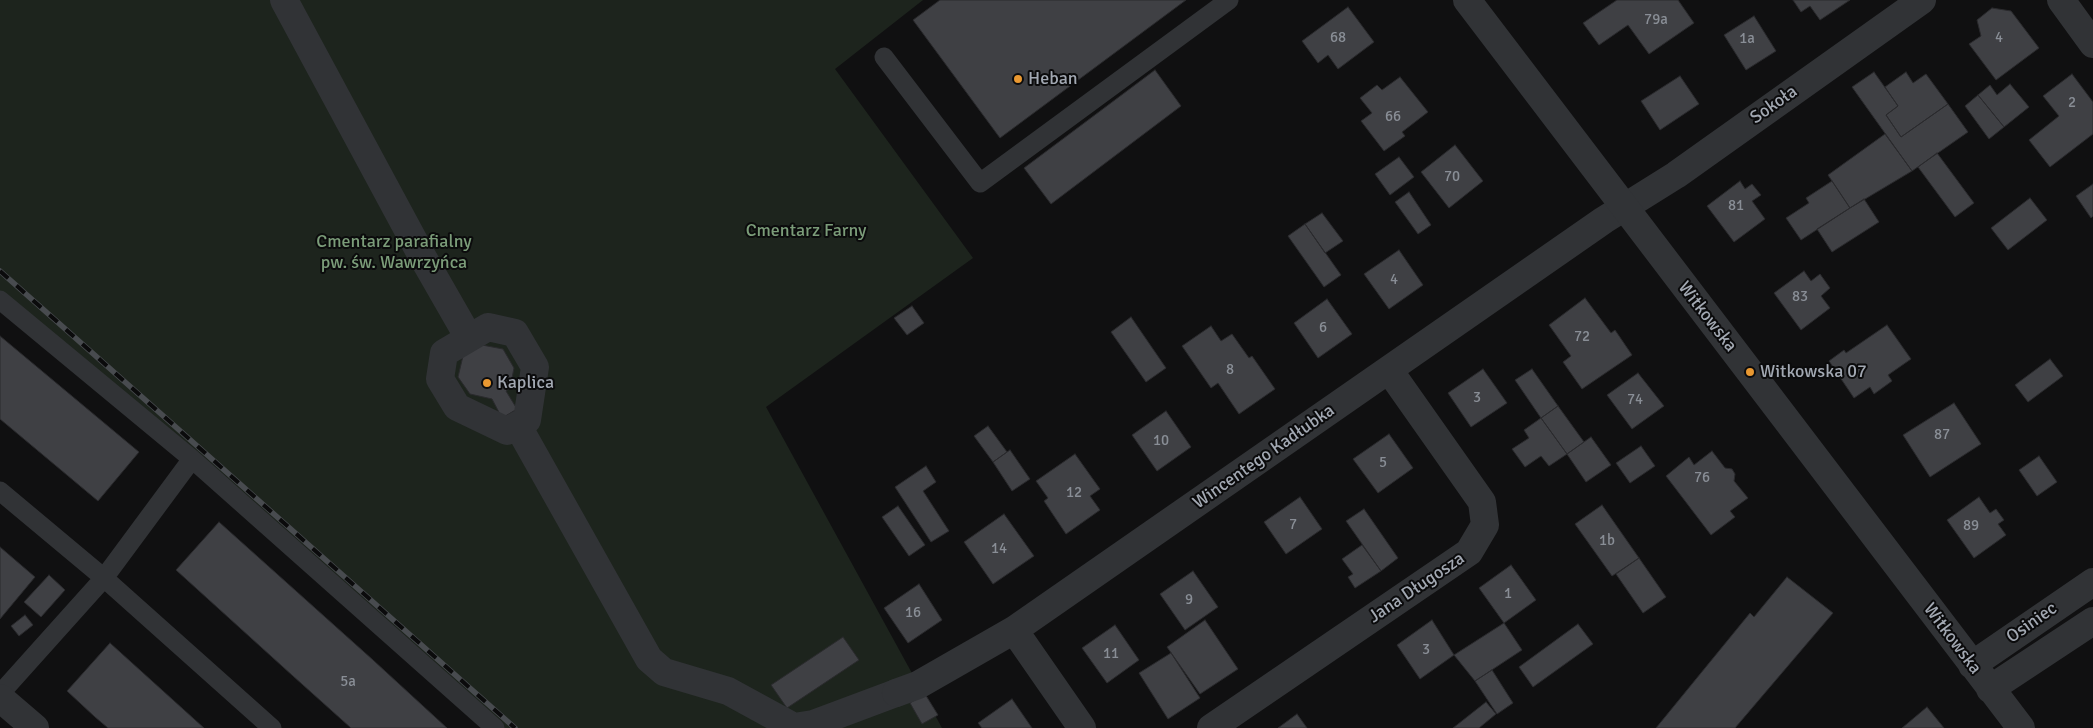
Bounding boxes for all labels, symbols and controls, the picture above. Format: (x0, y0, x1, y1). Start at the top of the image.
house number: 79a (1644, 11, 1668, 29)
house number: 68 (1330, 29, 1346, 47)
house number: 4 (1995, 29, 2003, 47)
house number: 1a (1739, 30, 1755, 48)
place label: Heban (1028, 68, 1078, 90)
marker: Heban (1012, 73, 1024, 85)
street label: Sokoła (1746, 81, 1802, 129)
house number: 2 (2068, 94, 2076, 112)
house number: 66 (1385, 108, 1401, 126)
house number: 70 (1444, 168, 1460, 186)
house number: 81 (1728, 197, 1744, 215)
park label: Cmentarz Farny (746, 220, 866, 242)
park label: Cmentarz parafialny pw. św. Wawrzyńca (316, 231, 472, 274)
house number: 4 (1390, 271, 1398, 289)
street label: Witkowska (1673, 278, 1741, 356)
house number: 83 (1792, 288, 1808, 306)
house number: 6 (1319, 319, 1327, 337)
house number: 72 (1574, 328, 1590, 346)
house number: 8 (1226, 361, 1234, 379)
place label: Witkowska 07 (1760, 361, 1867, 383)
marker: Witkowska 07 (1744, 366, 1756, 378)
place label: Kaplica (497, 372, 554, 394)
marker: Kaplica (481, 377, 493, 389)
house number: 3 (1473, 389, 1481, 407)
house number: 74 (1627, 391, 1643, 409)
street label: Wincentego Kadłubka (1189, 400, 1339, 514)
house number: 87 (1934, 426, 1950, 444)
house number: 10 (1153, 432, 1169, 450)
house number: 5 (1379, 454, 1387, 472)
house number: 76 (1694, 469, 1710, 487)
house number: 12 (1066, 484, 1082, 502)
house number: 7 (1289, 516, 1297, 534)
house number: 89 (1963, 517, 1979, 535)
house number: 1b (1599, 532, 1615, 550)
house number: 14 (991, 540, 1007, 558)
street label: Jana Długosza (1365, 548, 1469, 628)
house number: 1 (1504, 585, 1512, 603)
house number: 9 (1185, 591, 1193, 609)
street label: Osiniec (2003, 598, 2061, 648)
street label: Witkowska (1918, 599, 1986, 679)
house number: 16 (905, 604, 921, 622)
house number: 3 (1422, 641, 1430, 659)
house number: 11 (1103, 645, 1119, 663)
house number: 5a (340, 673, 356, 691)

